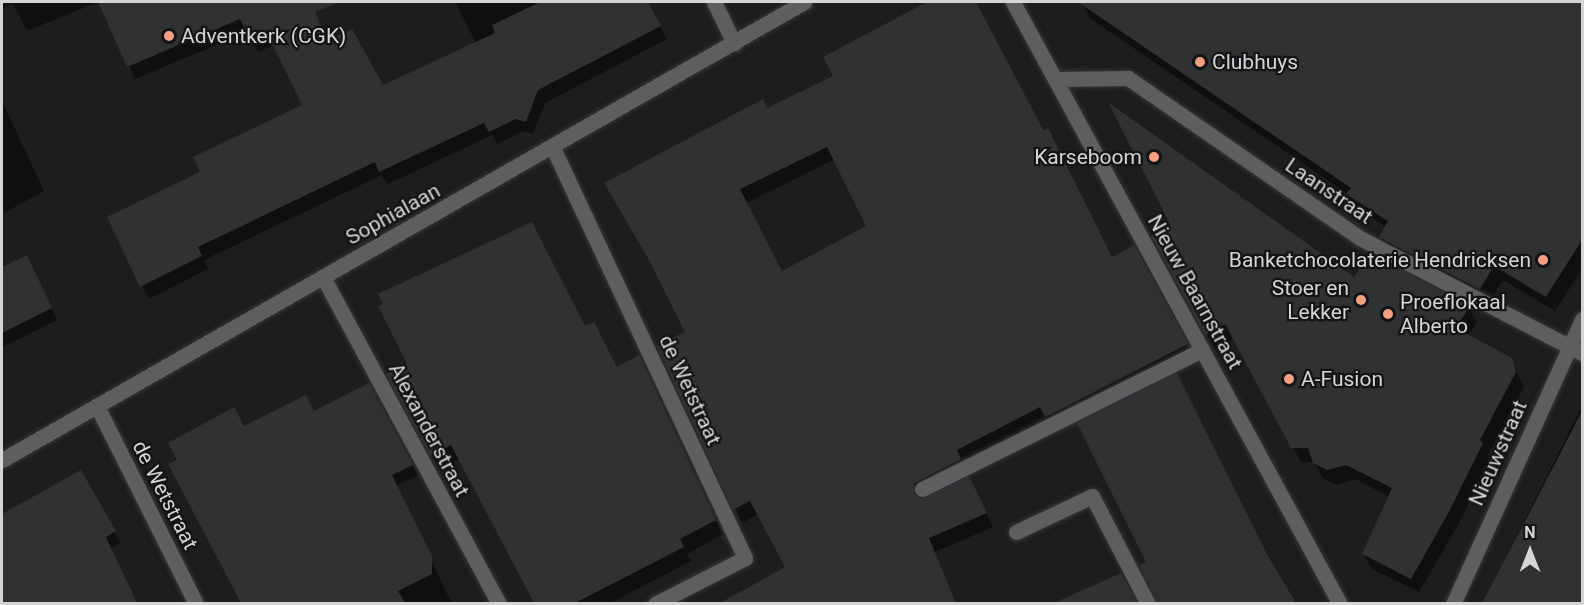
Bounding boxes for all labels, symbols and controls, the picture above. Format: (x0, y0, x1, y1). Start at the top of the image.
place label: Adventkerk (CGK) (181, 23, 346, 49)
marker: Adventkerk (CGK) (162, 29, 176, 43)
place label: Clubhuys (1212, 49, 1298, 75)
marker: Clubhuys (1193, 55, 1207, 69)
place label: Karseboom (1034, 144, 1142, 170)
marker: Karseboom (1147, 150, 1161, 164)
street label: Laanstraat (1281, 153, 1377, 229)
street label: Sophialaan (341, 178, 445, 250)
street label: Nieuw Baarnstraat (1142, 210, 1248, 374)
place label: Banketchocolaterie Hendricksen (1229, 247, 1531, 273)
marker: Banketchocolaterie Hendricksen (1536, 253, 1550, 267)
place label: Stoer en Lekker (1272, 275, 1349, 325)
place label: Proeflokaal Alberto (1400, 289, 1506, 339)
marker: Stoer en Lekker (1354, 293, 1368, 307)
marker: Proeflokaal Alberto (1381, 307, 1395, 321)
street label: de Wetstraat (654, 331, 726, 449)
street label: Alexanderstraat (383, 359, 475, 501)
place label: A-Fusion (1301, 366, 1383, 392)
marker: A-Fusion (1282, 372, 1296, 386)
street label: Nieuwstraat (1464, 396, 1532, 510)
street label: de Wetstraat (127, 436, 203, 554)
north arrow (1500, 521, 1560, 581)
text: N (1524, 523, 1536, 542)

